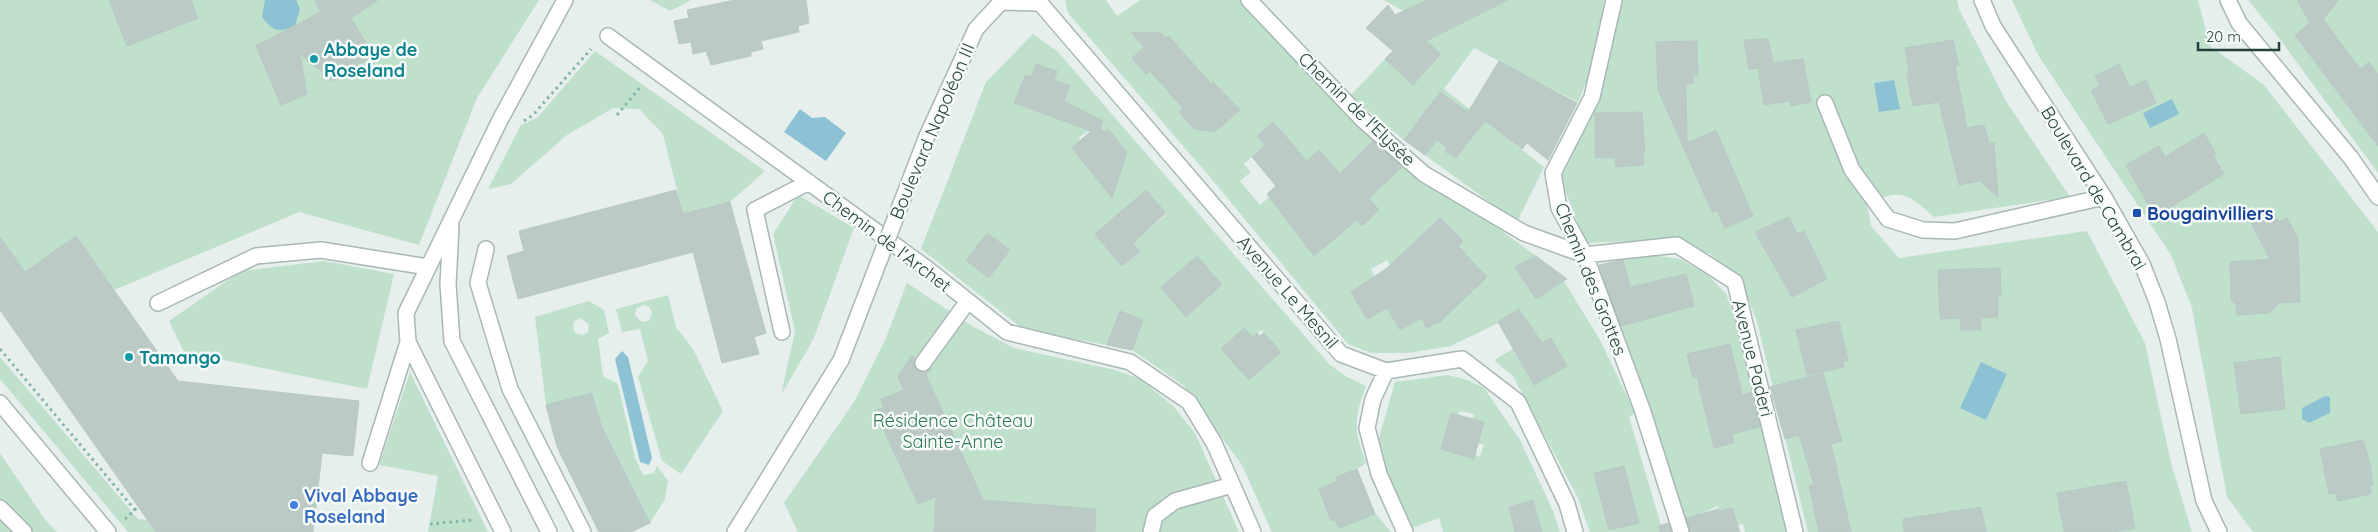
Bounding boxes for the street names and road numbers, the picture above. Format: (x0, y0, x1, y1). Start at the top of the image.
street label: Boulevard Napoléon III (884, 39, 980, 223)
street label: Chemin de l'Elysée (1294, 47, 1420, 171)
street label: Boulevard de Cambrai (2036, 102, 2152, 274)
street label: Chemin de l'Archet (818, 185, 956, 297)
street label: Chemin des Grottes (1550, 199, 1632, 359)
street label: Avenue Le Mesnil (1232, 230, 1344, 354)
street label: Avenue Paderi (1727, 297, 1779, 419)

